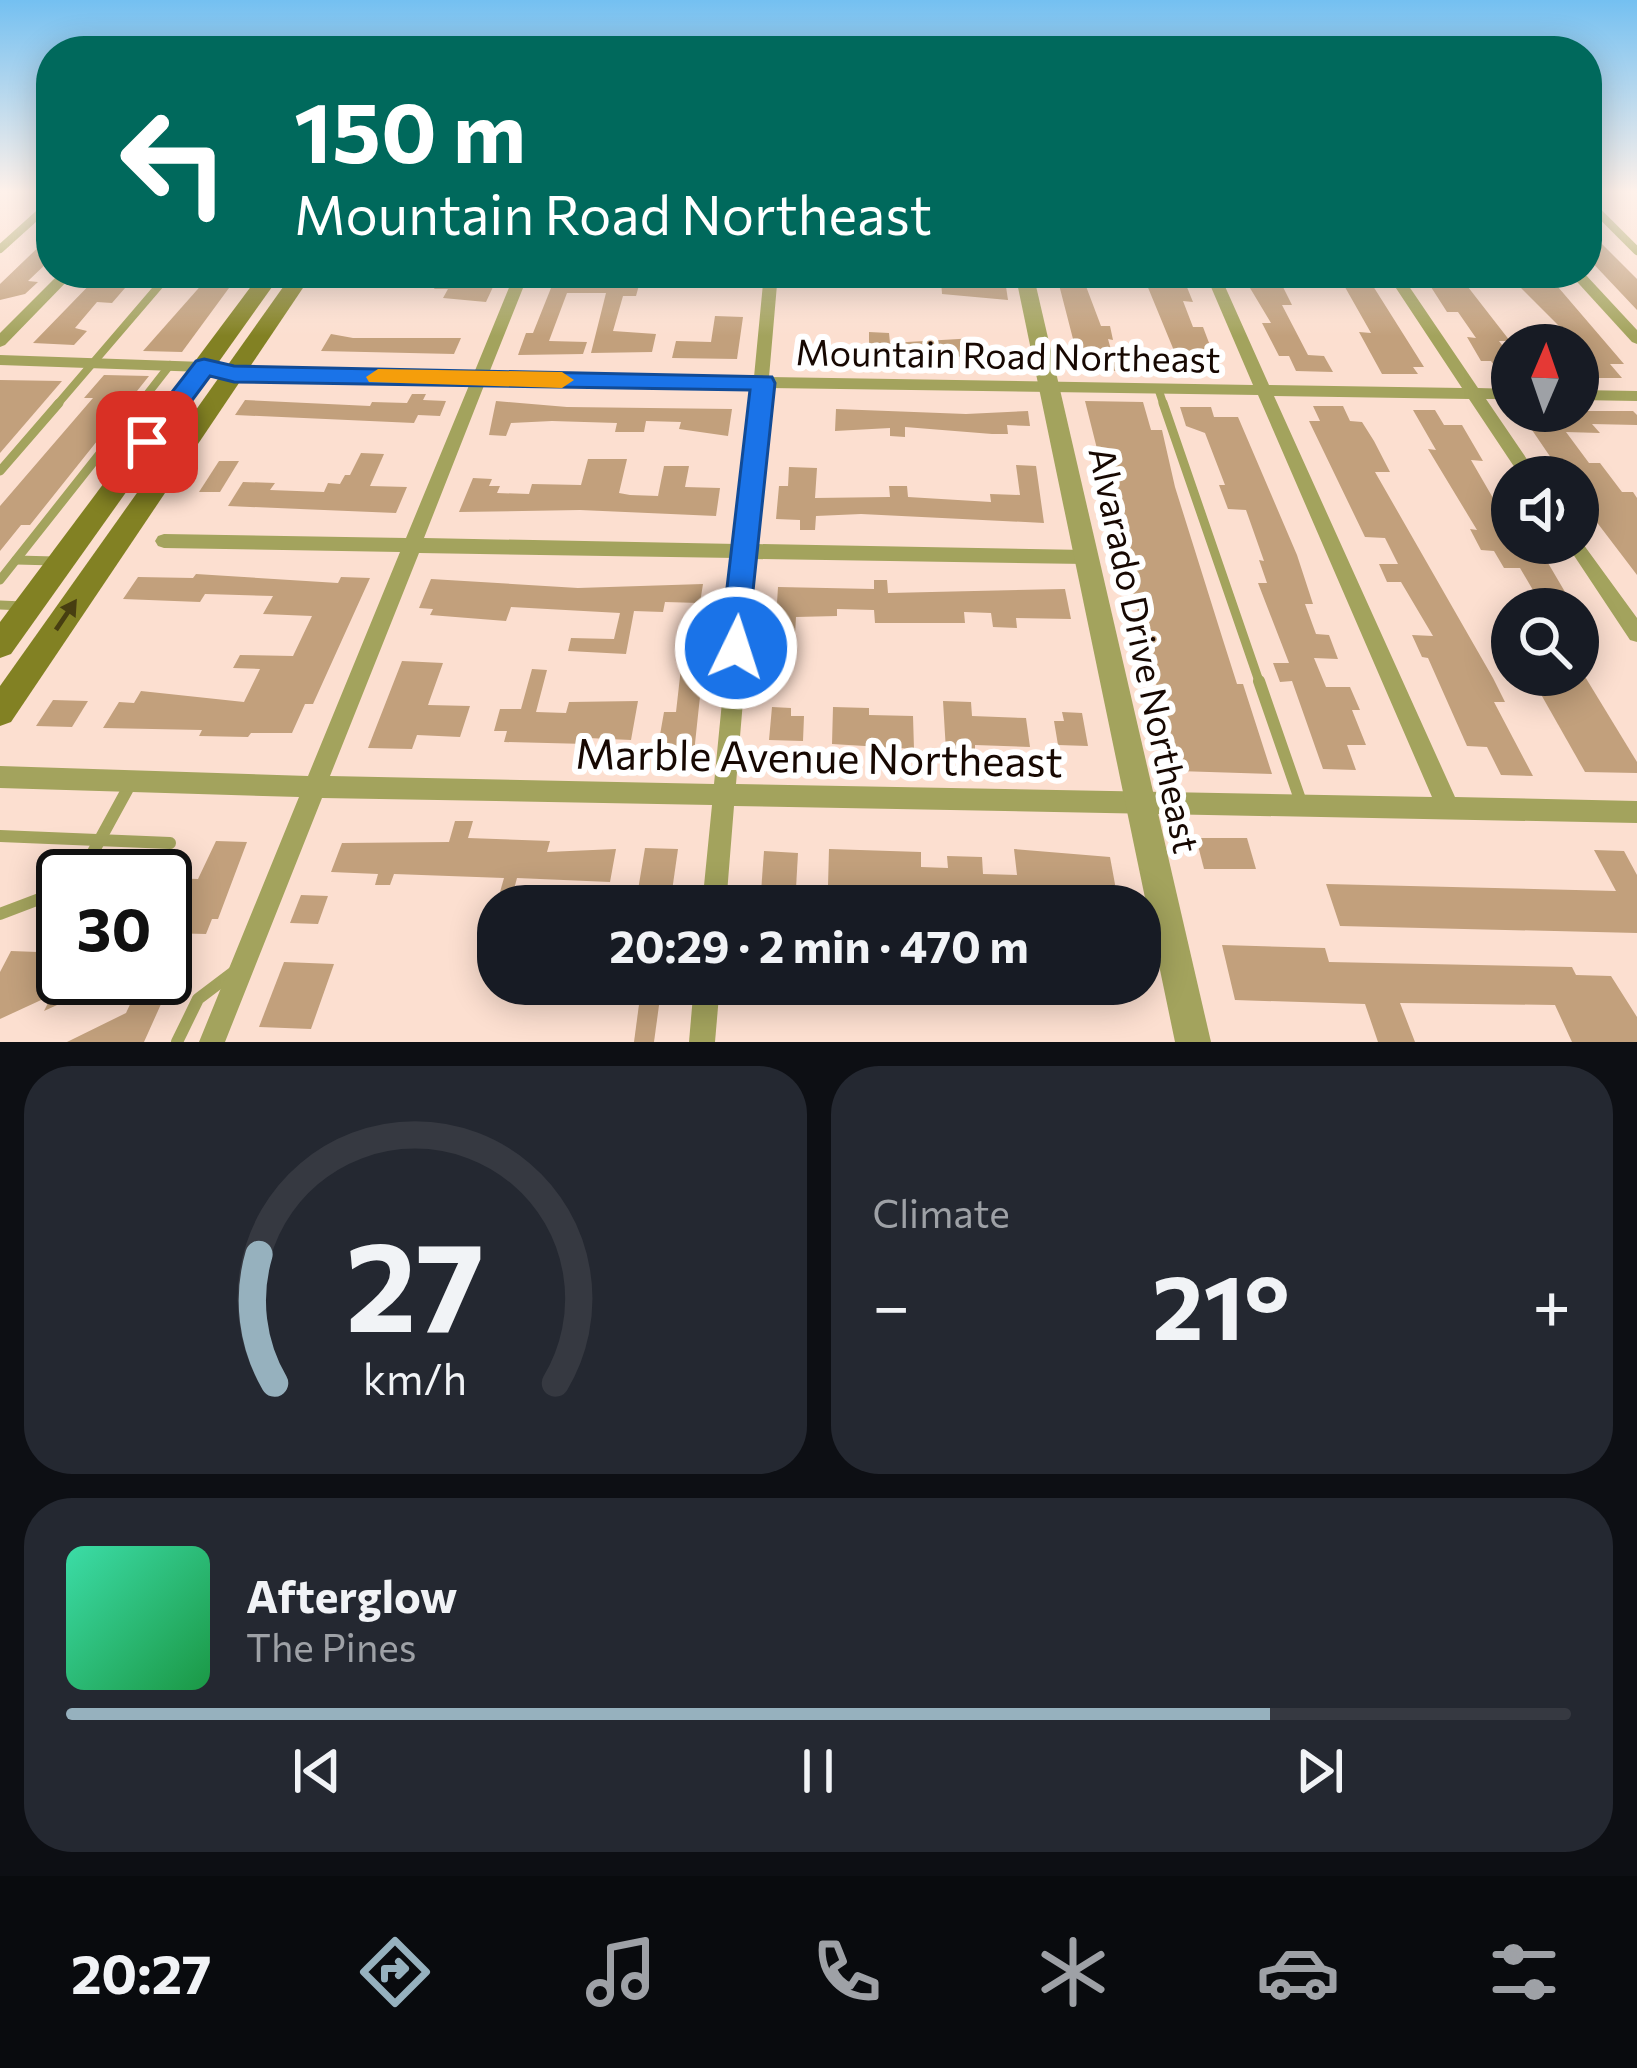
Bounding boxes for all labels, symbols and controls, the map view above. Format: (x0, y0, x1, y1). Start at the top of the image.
text: 150 m (294, 78, 526, 180)
icon: left (96, 84, 252, 240)
text: Mountain Road Northeast (294, 180, 932, 246)
north arrow (1491, 324, 1599, 432)
map controls (1491, 324, 1599, 696)
street label: Mountain Road Northeast (795, 328, 1221, 380)
pin (96, 391, 198, 493)
icon: arrive (114, 409, 180, 475)
street label: Alvarado Drive Northeast (1081, 442, 1211, 857)
button: sound (1491, 456, 1599, 564)
position arrow (673, 585, 799, 711)
button: search (1491, 588, 1599, 696)
one-way arrow (54, 599, 77, 632)
street label: Marble Avenue Northeast (575, 726, 1063, 786)
speed limit sign: 30 (36, 849, 192, 1005)
text: 20:29 · 2 min · 470 m (609, 917, 1029, 972)
text: Climate (873, 1188, 1010, 1236)
text: 27 (346, 1205, 485, 1358)
text: 21° (1152, 1248, 1290, 1359)
text: − (873, 1263, 910, 1344)
text: + (1532, 1263, 1571, 1344)
text: km/h (363, 1351, 467, 1404)
text: Afterglow (246, 1567, 457, 1622)
text: The Pines (246, 1622, 417, 1670)
icon: previous (284, 1738, 350, 1804)
icon: pause (785, 1738, 851, 1804)
icon: next (1287, 1738, 1353, 1804)
icon: directions (353, 1930, 437, 2014)
icon: music (579, 1930, 663, 2014)
icon: phone (805, 1930, 889, 2014)
icon: climate (1031, 1930, 1115, 2014)
icon: car (1256, 1930, 1340, 2014)
icon: filters (1482, 1930, 1566, 2014)
text: 20:27 (71, 1939, 212, 2005)

